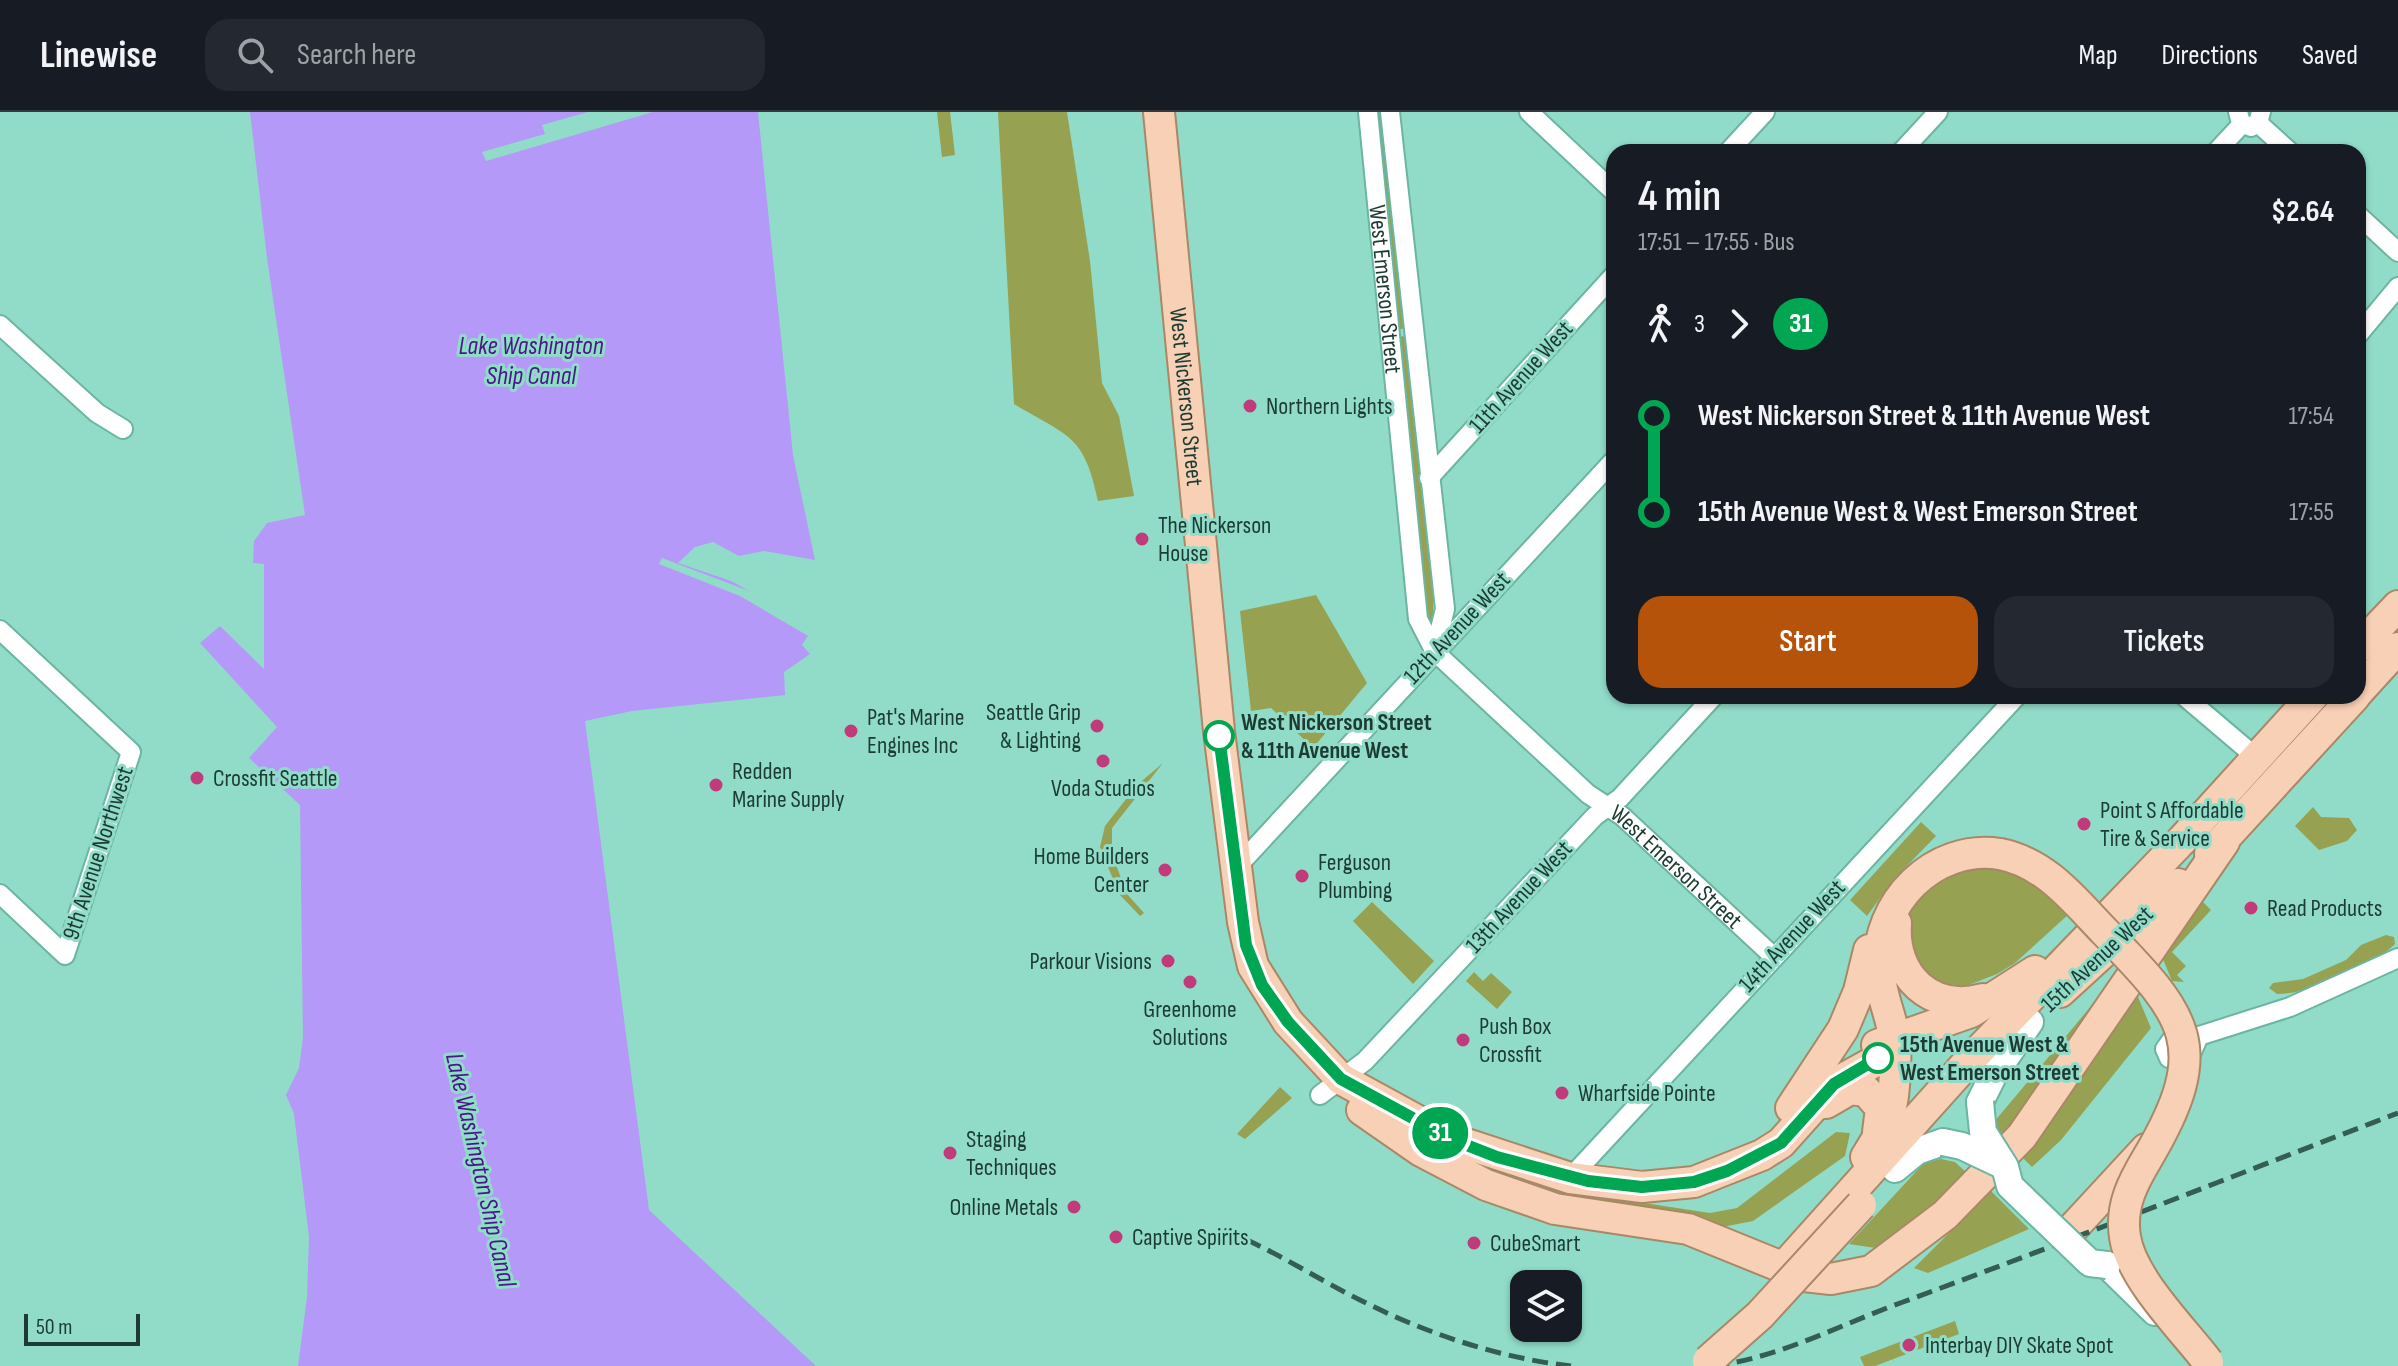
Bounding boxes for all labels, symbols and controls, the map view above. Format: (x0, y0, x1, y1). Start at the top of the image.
search box (205, 19, 765, 91)
text: Linewise (40, 33, 157, 78)
icon: search (233, 33, 277, 77)
text: Search here (297, 37, 416, 73)
text: Map (2079, 39, 2118, 72)
text: Directions (2162, 39, 2258, 72)
text: Saved (2302, 39, 2358, 72)
text: 4 min (1638, 170, 1721, 223)
text: $2.64 (2271, 194, 2334, 230)
street label: West Emerson Street (1363, 203, 1408, 375)
text: 17:51 – 17:55 · Bus (1638, 227, 1795, 258)
icon: walk (1638, 302, 1682, 346)
icon: forward (1717, 302, 1761, 346)
street label: West Nickerson Street (1164, 306, 1210, 487)
text: 31 (1789, 307, 1812, 340)
text: 3 (1694, 309, 1705, 340)
street label: 11th Avenue West (1463, 315, 1579, 439)
water label: Lake Washington Ship Canal (458, 331, 604, 392)
place label: Northern Lights (1266, 392, 1393, 421)
marker: Northern Lights (1241, 397, 1259, 415)
text: West Nickerson Street & 11th Avenue West (1698, 398, 2150, 434)
text: 17:54 (2288, 401, 2334, 432)
text: 15th Avenue West & West Emerson Street (1698, 494, 2138, 530)
text: 17:55 (2289, 497, 2334, 528)
place label: The Nickerson House (1158, 511, 1271, 568)
marker: The Nickerson House (1133, 530, 1151, 548)
street label: 12th Avenue West (1398, 566, 1516, 690)
button: Start (1638, 596, 1978, 688)
button: Tickets (1994, 596, 2334, 688)
place label: Seattle Grip & Lighting (986, 698, 1081, 755)
place label: Pat's Marine Engines Inc (867, 703, 964, 760)
place label: West Nickerson Street & 11th Avenue West (1241, 708, 1432, 765)
marker: Seattle Grip & Lighting (1088, 717, 1106, 735)
marker: West Nickerson Street & 11th Avenue West (1204, 721, 1234, 751)
marker: Pat's Marine Engines Inc (842, 722, 860, 740)
marker: Voda Studios (1094, 752, 1112, 770)
place label: Redden Marine Supply (732, 757, 845, 814)
street label: 9th Avenue Northwest (56, 763, 140, 943)
place label: Crossfit Seattle (213, 764, 338, 793)
marker: Crossfit Seattle (188, 769, 206, 787)
place label: Voda Studios (1051, 774, 1155, 803)
marker: Redden Marine Supply (707, 776, 725, 794)
place label: Point S Affordable Tire & Service (2100, 796, 2244, 853)
street label: West Emerson Street (1605, 798, 1748, 935)
marker: Point S Affordable Tire & Service (2075, 815, 2093, 833)
street label: 13th Avenue West (1460, 835, 1578, 959)
place label: Home Builders Center (1034, 842, 1149, 899)
place label: Ferguson Plumbing (1318, 848, 1392, 905)
marker: Home Builders Center (1156, 861, 1174, 879)
marker: Ferguson Plumbing (1293, 867, 1311, 885)
street label: 14th Avenue West (1733, 874, 1851, 998)
place label: Read Products (2267, 894, 2382, 923)
marker: Read Products (2242, 899, 2260, 917)
street label: 15th Avenue West (2035, 900, 2159, 1018)
place label: Parkour Visions (1029, 947, 1152, 976)
marker: Parkour Visions (1159, 952, 1177, 970)
marker: Greenhome Solutions (1181, 973, 1199, 991)
place label: Greenhome Solutions (1143, 995, 1237, 1052)
place label: Push Box Crossfit (1479, 1012, 1551, 1069)
place label: 15th Avenue West & West Emerson Street (1900, 1030, 2080, 1087)
marker: Push Box Crossfit (1454, 1031, 1472, 1049)
marker: 15th Avenue West & West Emerson Street (1863, 1043, 1893, 1073)
water label: Lake Washington Ship Canal (438, 1050, 522, 1291)
place label: Wharfside Pointe (1578, 1079, 1716, 1108)
marker: Wharfside Pointe (1553, 1084, 1571, 1102)
line badge: 31 (1404, 1107, 1476, 1159)
text: 31 (1428, 1116, 1452, 1149)
place label: Staging Techniques (966, 1125, 1057, 1182)
marker: Staging Techniques (941, 1144, 959, 1162)
place label: Online Metals (949, 1193, 1058, 1222)
marker: Online Metals (1065, 1198, 1083, 1216)
place label: Captive Spirits (1132, 1223, 1249, 1252)
marker: Captive Spirits (1107, 1228, 1125, 1246)
place label: CubeSmart (1490, 1229, 1581, 1258)
marker: CubeSmart (1465, 1234, 1483, 1252)
map controls (1510, 1270, 1582, 1342)
button: layers (1510, 1270, 1582, 1342)
scale bar (24, 1310, 140, 1346)
text: 50 m (36, 1314, 72, 1341)
place label: Interbay DIY Skate Spot (1925, 1331, 2113, 1360)
marker: Interbay DIY Skate Spot (1900, 1336, 1918, 1354)

